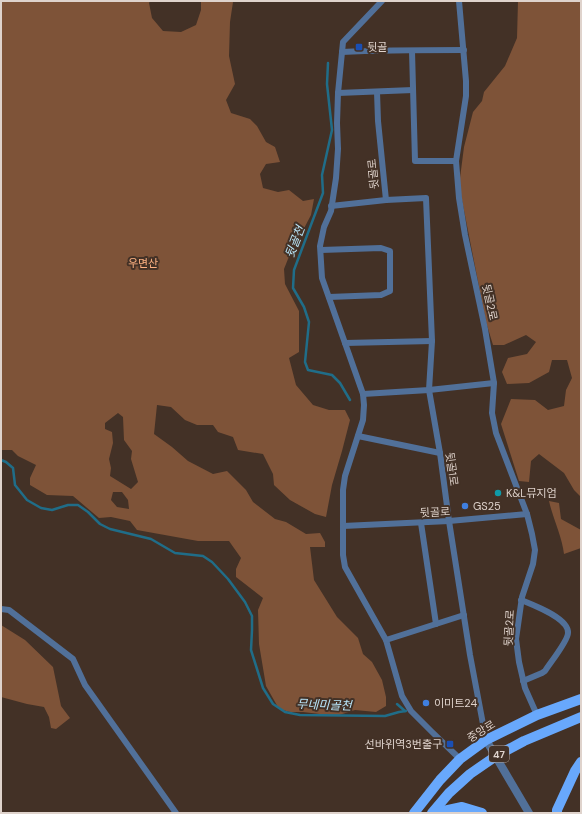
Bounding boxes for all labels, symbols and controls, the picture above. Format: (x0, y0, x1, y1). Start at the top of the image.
place label: 뒷골 (367, 40, 387, 54)
marker: 뒷골 (354, 42, 364, 52)
street label: 뒷골로 (364, 158, 382, 190)
water label: 뒷골천 (282, 222, 309, 260)
park label: 우면산 (128, 256, 158, 270)
street label: 뒷골2로 (479, 283, 501, 321)
street label: 뒷골1로 (443, 451, 461, 487)
place label: K&L뮤지엄 (506, 486, 557, 500)
marker: K&L뮤지엄 (493, 488, 503, 498)
place label: GS25 (473, 499, 501, 513)
marker: GS25 (460, 501, 470, 511)
street label: 뒷골로 (419, 504, 451, 520)
street label: 뒷골2로 (501, 609, 517, 647)
water label: 무네미골천 (296, 696, 354, 714)
place label: 이미트24 (434, 696, 478, 710)
marker: 이미트24 (421, 698, 431, 708)
street label: 중앙로 (464, 717, 498, 745)
place label: 선바위역3번출구 (365, 737, 442, 751)
marker: 선바위역3번출구 (445, 739, 455, 749)
road number: 47 (489, 746, 509, 762)

